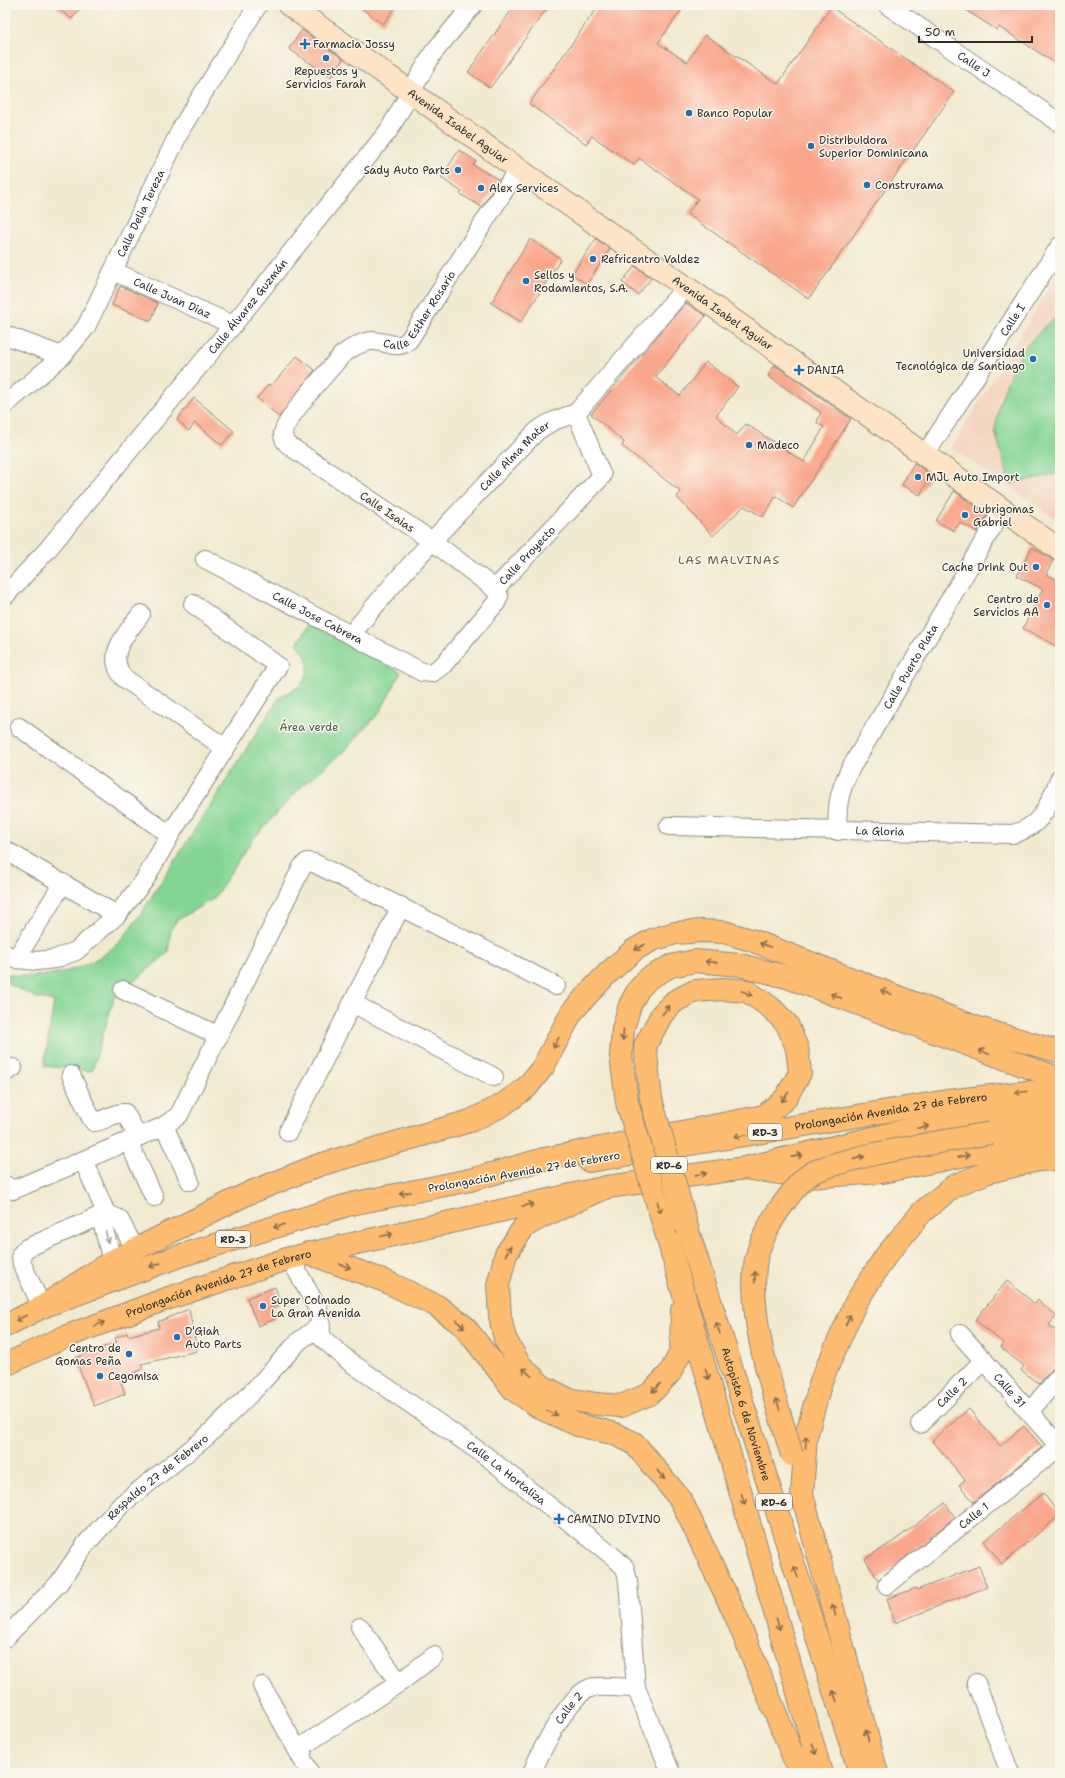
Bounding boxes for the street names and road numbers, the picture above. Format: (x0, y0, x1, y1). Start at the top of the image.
street label: Calle J (954, 48, 993, 81)
street label: Avenida Isabel Aguiar (405, 85, 511, 167)
street label: Calle Delia Tereza (113, 167, 168, 259)
street label: Calle Álvarez Guzmán (205, 255, 291, 357)
street label: Calle Esther Rosario (382, 267, 459, 353)
street label: Avenida Isabel Aguiar (669, 272, 776, 354)
street label: Calle Juan Diaz (131, 274, 214, 322)
street label: Calle I (996, 301, 1028, 339)
street label: Calle Alma Mater (476, 417, 552, 494)
street label: Calle Isaias (357, 488, 417, 536)
street label: Calle Proyecto (495, 522, 559, 588)
street label: Calle Jose Cabrera (270, 588, 366, 647)
street label: Calle Puerto Plata (880, 621, 941, 712)
street label: La Gloria (855, 823, 905, 839)
street label: Prolongación Avenida 27 de Febrero (793, 1089, 988, 1134)
road number: RD-3 (748, 1124, 782, 1140)
street label: Prolongación Avenida 27 de Febrero (427, 1148, 622, 1196)
road number: RD-6 (651, 1157, 687, 1173)
road number: RD-3 (216, 1231, 250, 1247)
street label: Prolongación Avenida 27 de Febrero (123, 1246, 313, 1321)
street label: Autopista 6 de Noviembre (718, 1345, 774, 1483)
street label: Calle 31 (990, 1370, 1029, 1411)
street label: Calle 2 (933, 1374, 970, 1411)
street label: Respaldo 27 de Febrero (104, 1430, 212, 1523)
street label: Calle La Hortaliza (464, 1437, 549, 1508)
road number: RD-6 (756, 1494, 792, 1510)
street label: Calle 1 (955, 1499, 992, 1532)
street label: Calle 2 (551, 1688, 586, 1727)

